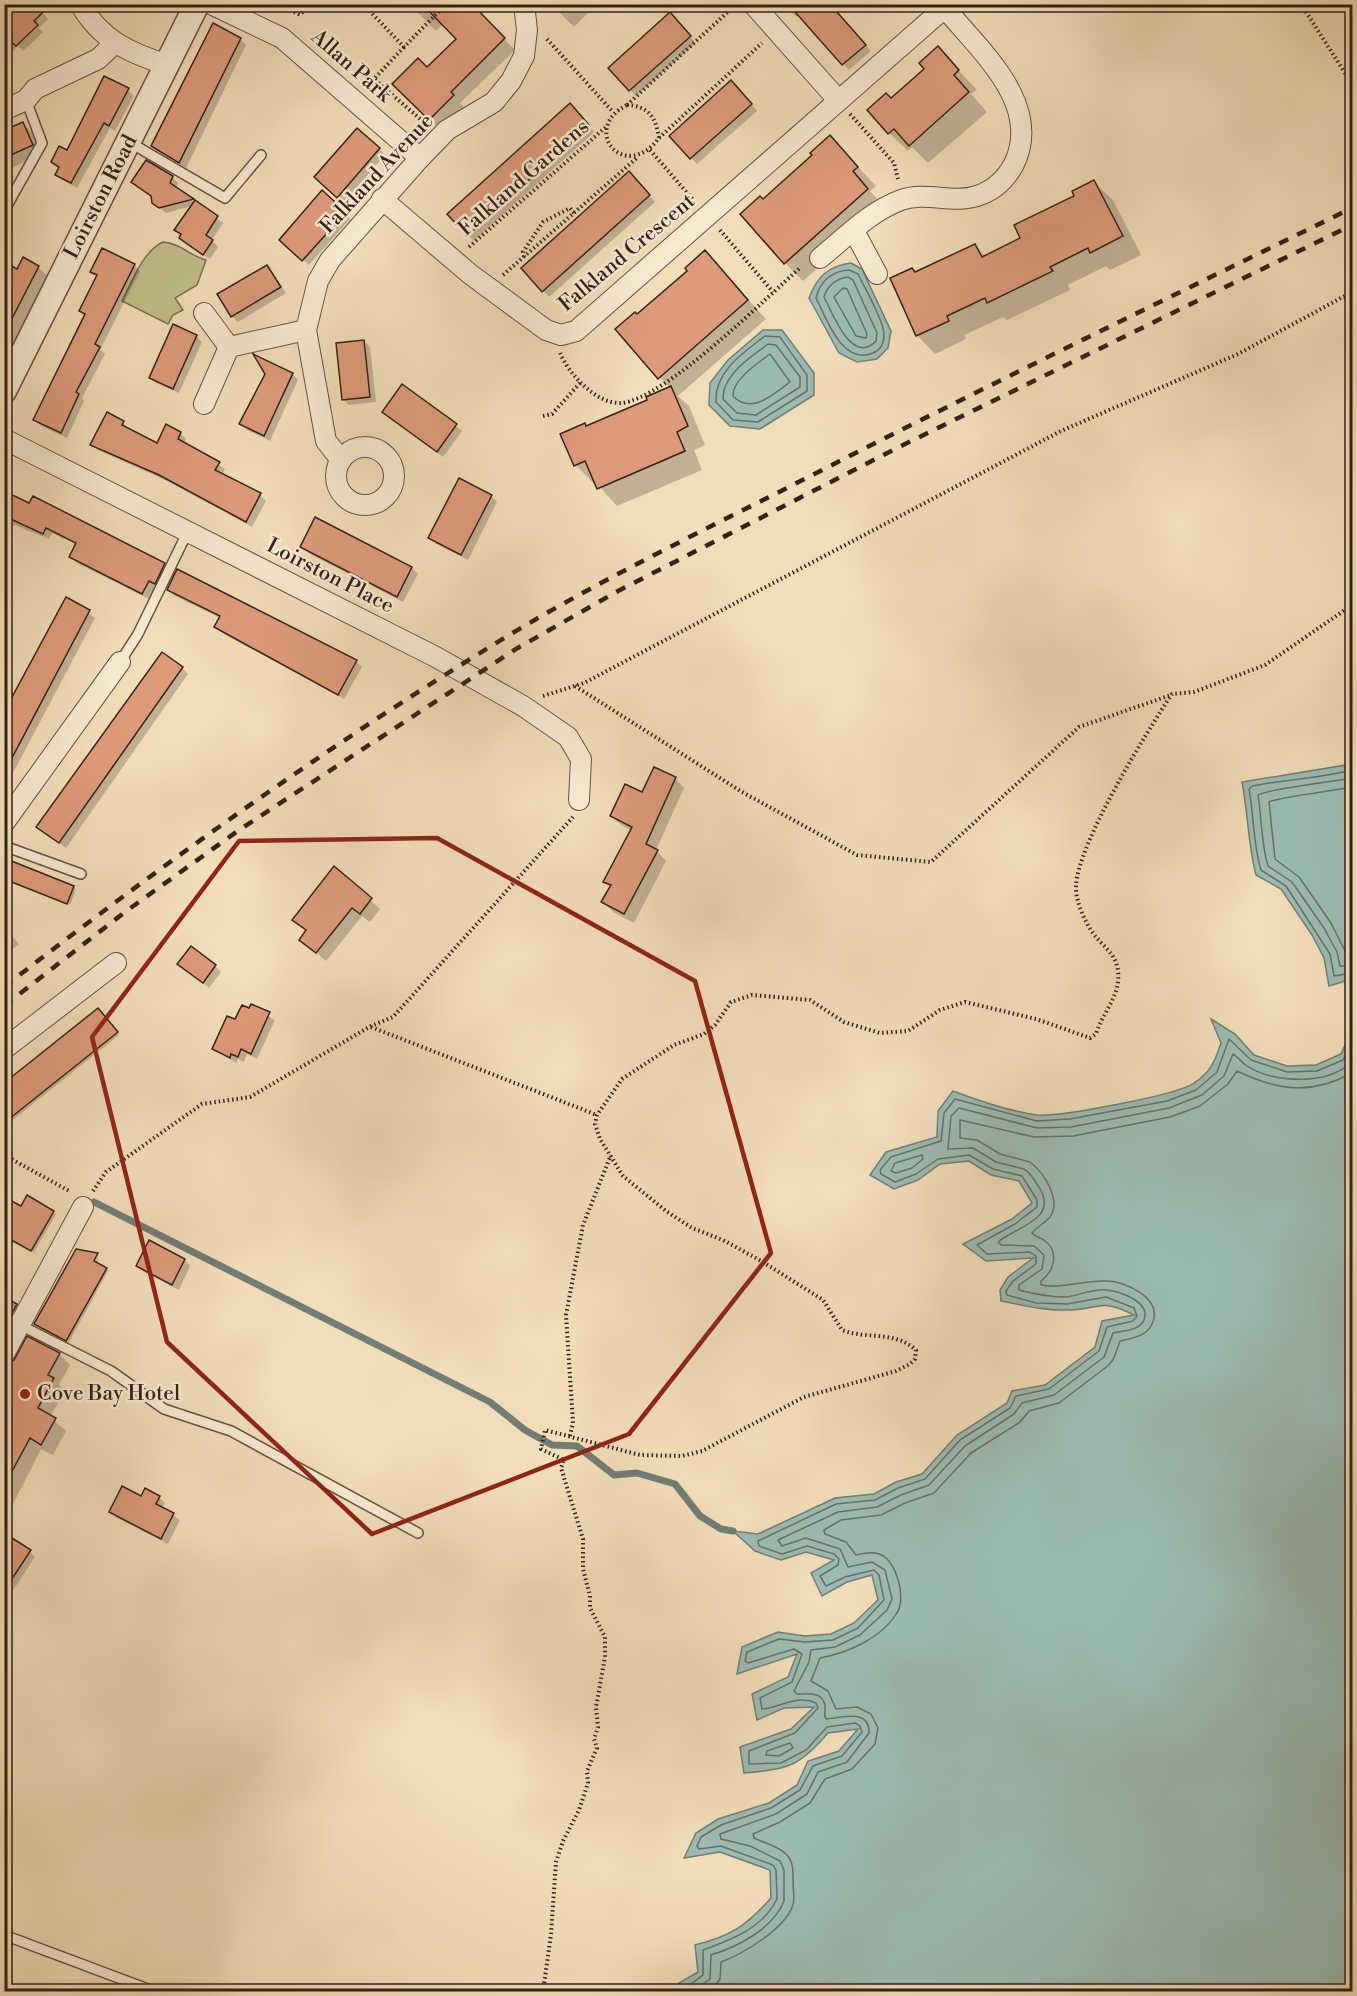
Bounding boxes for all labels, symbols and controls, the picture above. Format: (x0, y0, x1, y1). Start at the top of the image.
street label: Allan Park (305, 23, 397, 109)
street label: Falkland Avenue (315, 108, 439, 240)
street label: Falkland Gardens (453, 114, 595, 242)
street label: Loirston Road (59, 131, 143, 263)
street label: Falkland Crescent (553, 188, 701, 318)
street label: Loirston Place (262, 533, 398, 619)
place label: Cove Bay Hotel (37, 1381, 180, 1407)
marker: Cove Bay Hotel (18, 1387, 32, 1401)

